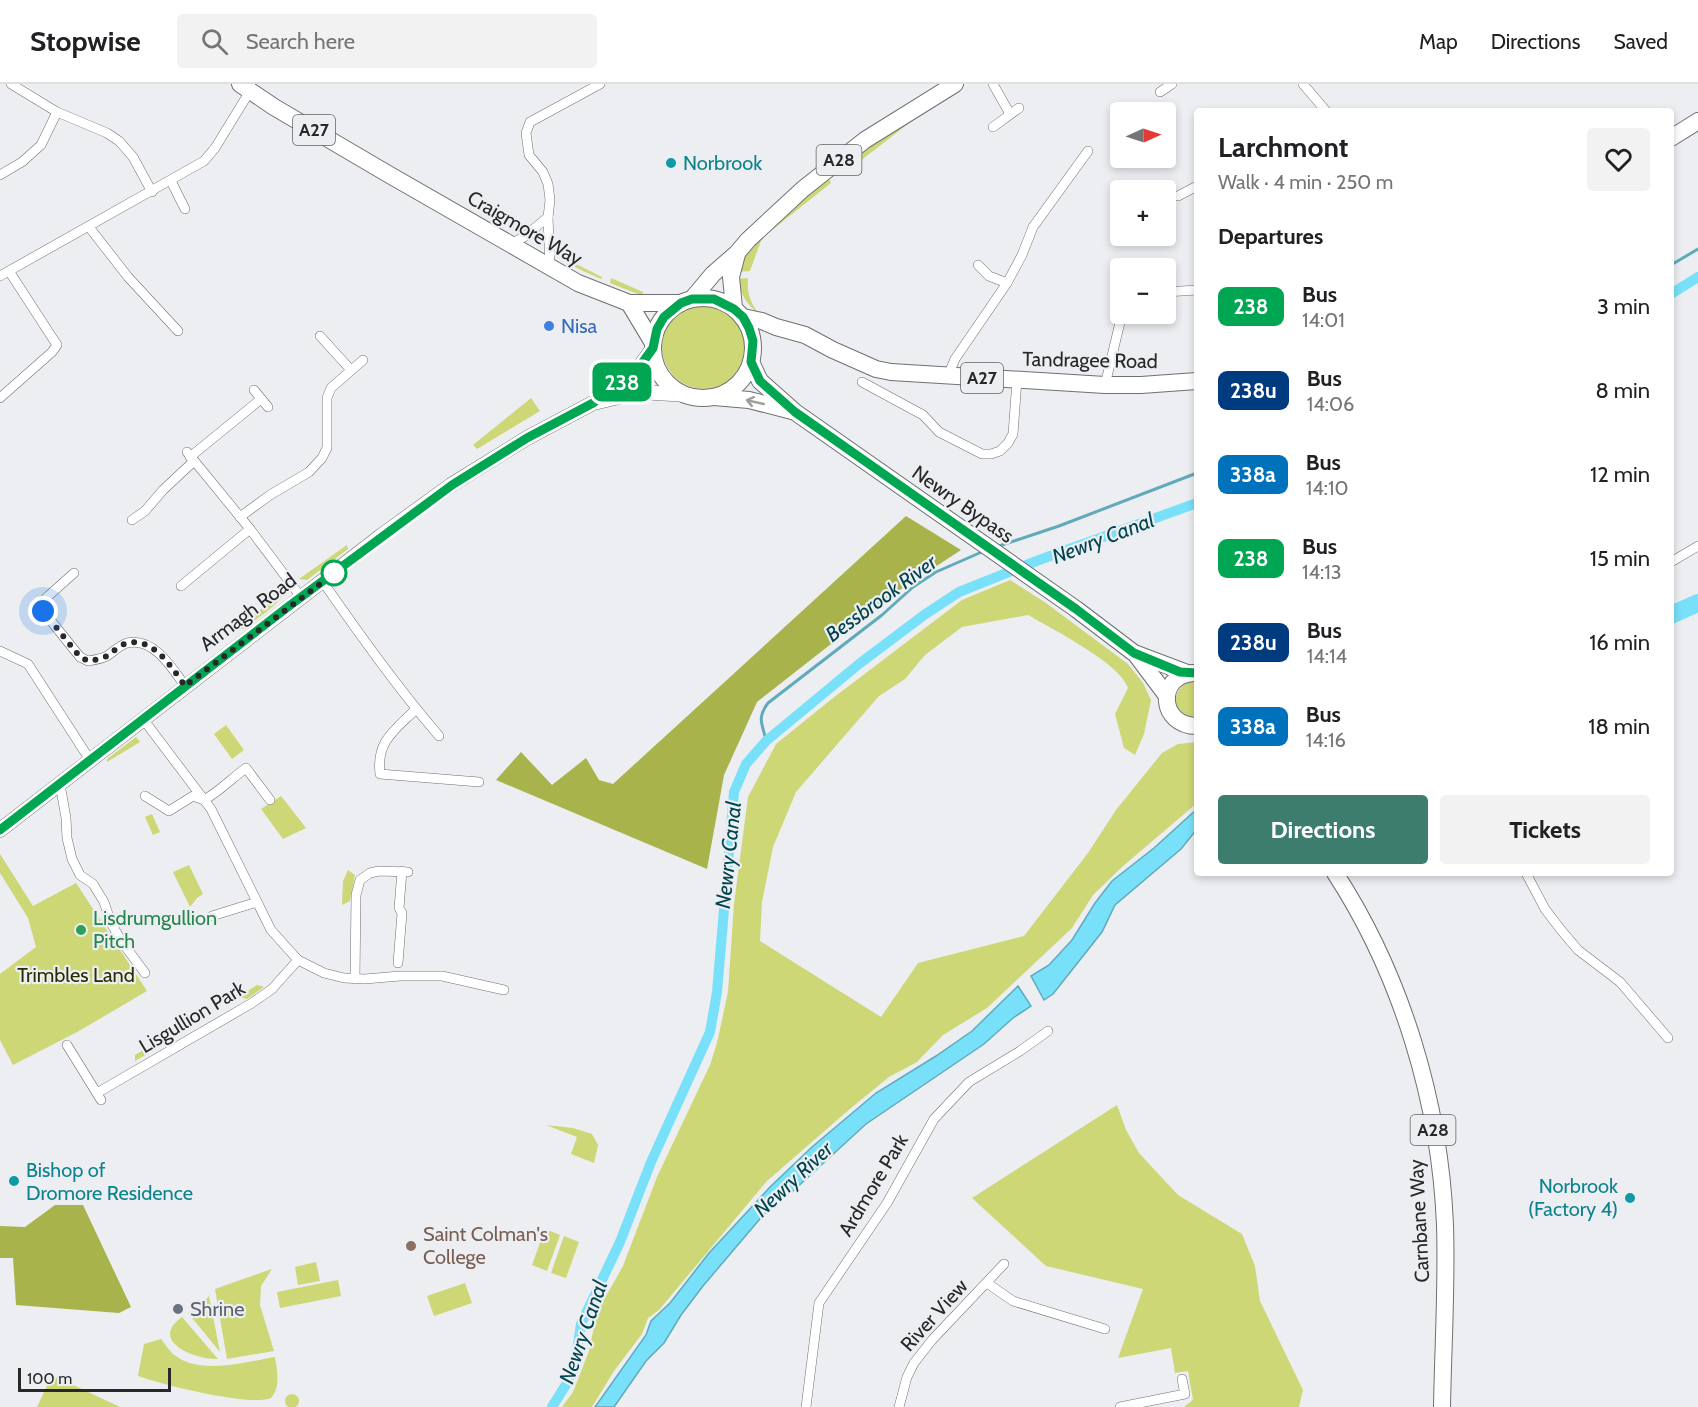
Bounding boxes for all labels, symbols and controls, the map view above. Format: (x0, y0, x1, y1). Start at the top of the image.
search box (177, 14, 597, 68)
text: Stopwise (30, 24, 141, 58)
icon: search (198, 25, 231, 58)
text: Search here (246, 28, 355, 55)
text: Map (1419, 29, 1458, 54)
text: Directions (1491, 29, 1580, 54)
text: Saved (1613, 29, 1668, 54)
north arrow (1110, 102, 1176, 168)
map controls (1110, 102, 1176, 324)
road number: A27 (293, 115, 335, 145)
button: heart (1587, 128, 1650, 191)
text: Larchmont (1218, 130, 1348, 164)
road number: A28 (816, 145, 862, 175)
place label: Norbrook (683, 151, 762, 175)
marker: Norbrook (664, 156, 678, 170)
text: Walk · 4 min · 250 m (1218, 170, 1393, 194)
button: + (1110, 180, 1176, 246)
street label: Craigmore Way (463, 185, 587, 271)
text: Departures (1218, 223, 1323, 250)
button: − (1110, 258, 1176, 324)
text: Bus (1302, 281, 1337, 308)
text: 3 min (1597, 293, 1650, 320)
text: 238 (1233, 294, 1269, 319)
text: 14:01 (1302, 308, 1345, 332)
place label: Nisa (561, 314, 597, 338)
marker: Nisa (542, 319, 556, 333)
street label: Tandragee Road (1022, 347, 1158, 373)
line badge: 238 (588, 362, 656, 402)
road number: A27 (961, 363, 1003, 393)
text: Bus (1307, 365, 1342, 392)
text: 238 (604, 370, 640, 395)
text: 8 min (1595, 377, 1650, 404)
text: 238u (1230, 378, 1277, 403)
text: 14:06 (1307, 392, 1354, 416)
one-way arrow (746, 396, 765, 408)
text: Bus (1306, 449, 1341, 476)
street label: Newry Bypass (908, 460, 1018, 548)
text: 12 min (1590, 461, 1650, 488)
text: 338a (1230, 462, 1276, 487)
text: 14:10 (1306, 476, 1349, 500)
water label: Newry Canal (1048, 507, 1158, 569)
text: Bus (1302, 533, 1337, 560)
text: 15 min (1590, 545, 1650, 572)
text: 238 (1233, 546, 1269, 571)
water label: Bessbrook River (821, 548, 943, 647)
unlabelled marker (321, 560, 347, 586)
text: 14:13 (1302, 560, 1342, 584)
street label: Armagh Road (195, 568, 301, 656)
your location (28, 596, 58, 626)
text: Bus (1307, 617, 1342, 644)
text: 16 min (1589, 629, 1650, 656)
text: 238u (1230, 630, 1277, 655)
text: 14:14 (1307, 644, 1347, 668)
text: Bus (1306, 701, 1341, 728)
text: 18 min (1588, 713, 1650, 740)
text: 338a (1230, 714, 1276, 739)
text: 14:16 (1306, 728, 1346, 752)
button: Directions (1218, 795, 1428, 864)
button: Tickets (1440, 795, 1650, 864)
water label: Newry Canal (710, 800, 746, 910)
place label: Lisdrumgullion Pitch (93, 906, 217, 953)
marker: Lisdrumgullion Pitch (74, 923, 88, 937)
park label: Trimbles Land (17, 963, 135, 987)
street label: Lisgullion Park (135, 976, 249, 1058)
road number: A28 (1410, 1115, 1456, 1145)
street label: Ardmore Park (833, 1130, 913, 1240)
water label: Newry River (748, 1135, 839, 1222)
place label: Bishop of Dromore Residence (26, 1158, 193, 1205)
street label: Carnbane Way (1404, 1159, 1434, 1283)
marker: Bishop of Dromore Residence (7, 1174, 21, 1188)
place label: Norbrook (Factory 4) (1528, 1174, 1618, 1221)
marker: Norbrook (Factory 4) (1623, 1191, 1637, 1205)
place label: Saint Colman's College (423, 1222, 548, 1269)
marker: Saint Colman's College (404, 1239, 418, 1253)
street label: River View (895, 1274, 973, 1356)
water label: Newry Canal (554, 1277, 612, 1387)
place label: Shrine (190, 1297, 244, 1321)
marker: Shrine (171, 1302, 185, 1316)
scale bar (18, 1365, 171, 1392)
text: 100 m (27, 1369, 72, 1388)

